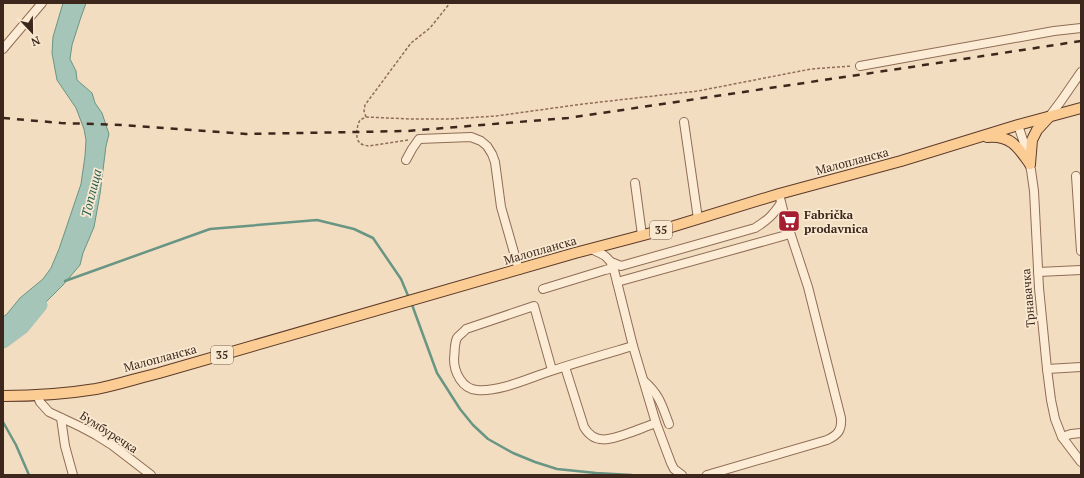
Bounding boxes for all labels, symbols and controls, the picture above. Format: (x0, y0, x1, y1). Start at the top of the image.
north arrow (12, 12, 52, 52)
text: N (29, 33, 42, 50)
street label: Малопланска (814, 144, 890, 178)
water label: Топлица (76, 167, 106, 219)
place label: Fabrička prodavnica (804, 207, 868, 236)
supermarket icon: Fabrička prodavnica (776, 208, 802, 234)
road number: 35 (650, 221, 672, 239)
street label: Малопланска (502, 232, 578, 268)
street label: Трнавачка (1018, 268, 1038, 328)
street label: Малопланска (122, 341, 198, 375)
road number: 35 (211, 346, 233, 364)
street label: Бумбуречка (77, 408, 141, 456)

